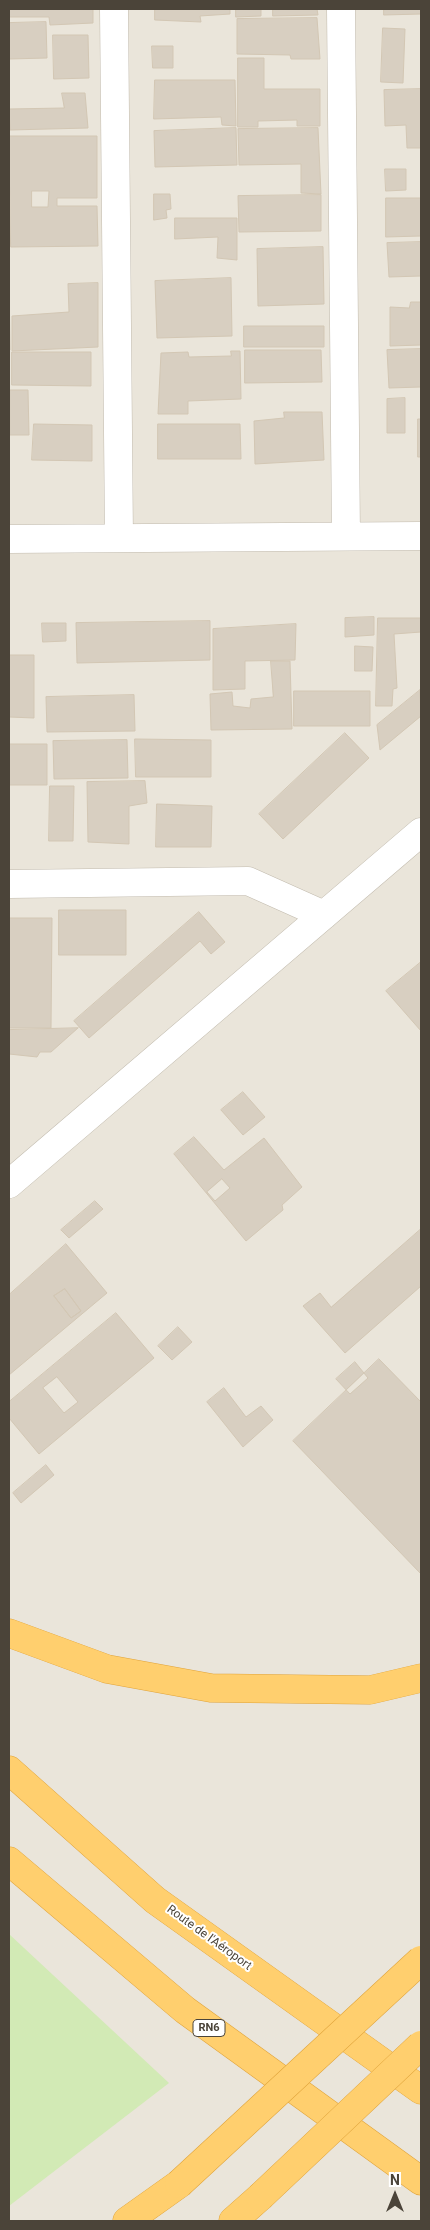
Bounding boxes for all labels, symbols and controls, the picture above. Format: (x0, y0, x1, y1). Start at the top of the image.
street label: Route de l'Aéroport (164, 1902, 254, 1974)
road number: RN6 (193, 2020, 225, 2036)
north arrow (370, 2170, 420, 2220)
text: N (390, 2172, 400, 2188)

